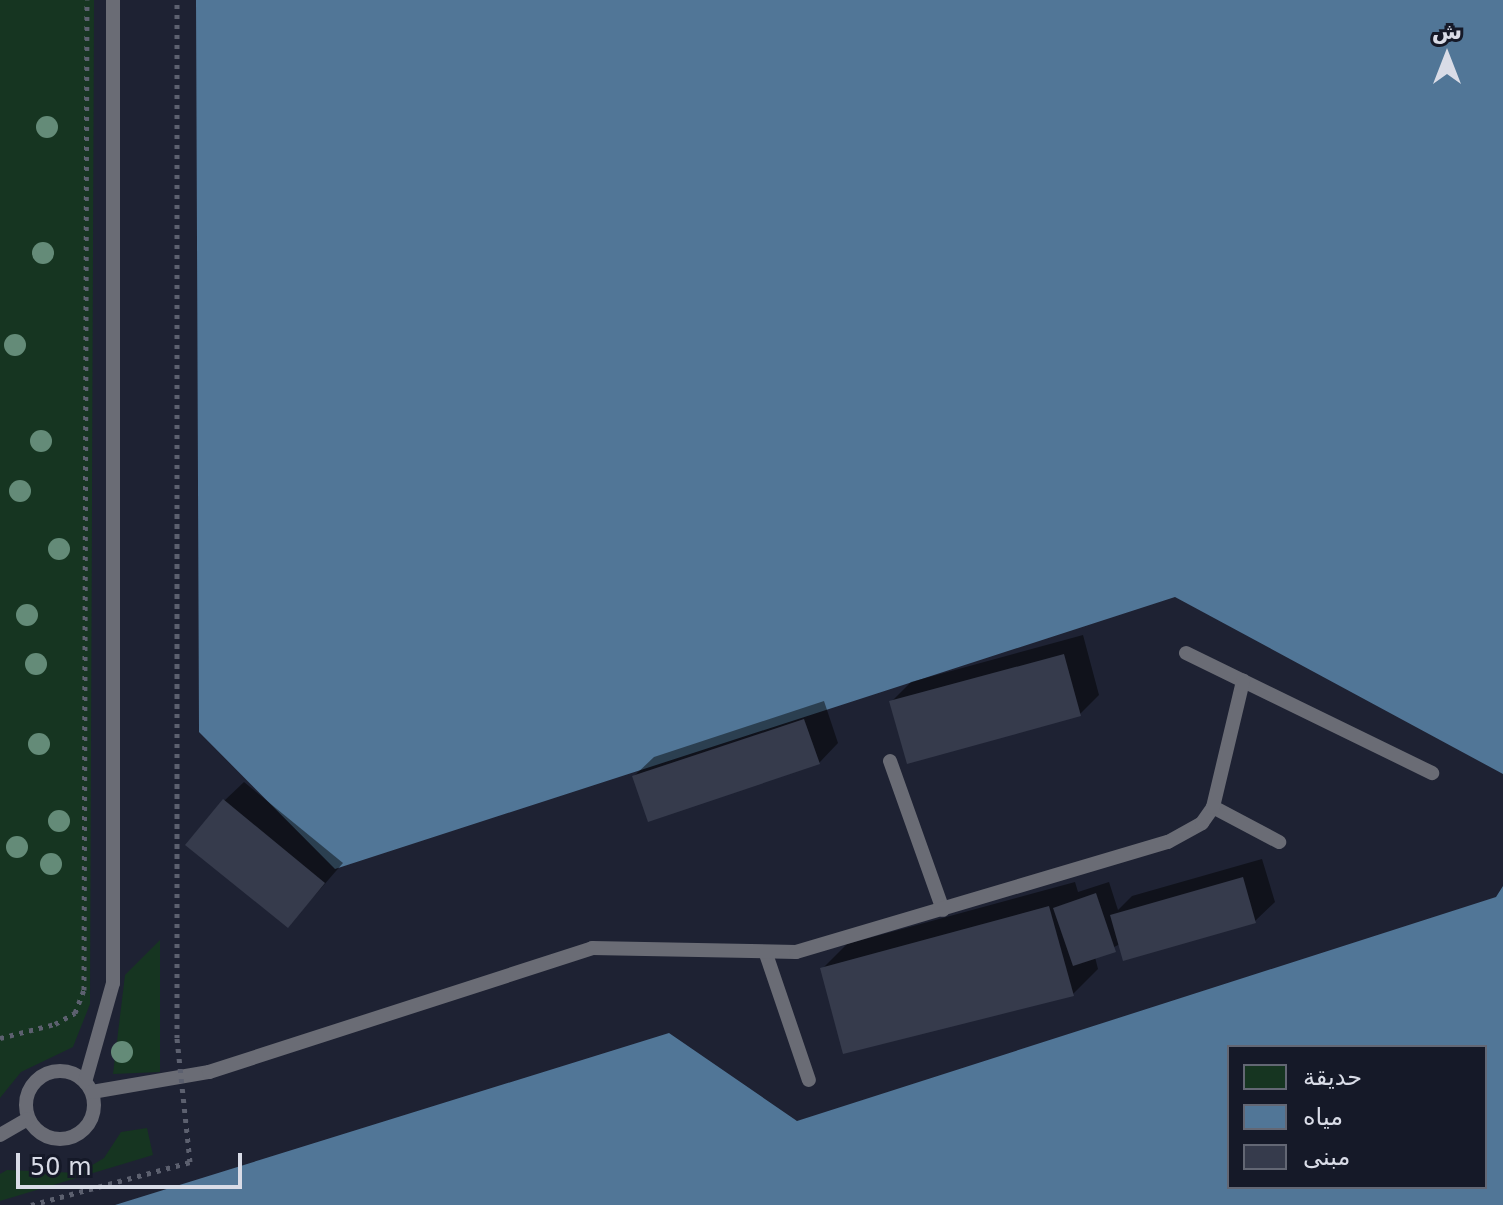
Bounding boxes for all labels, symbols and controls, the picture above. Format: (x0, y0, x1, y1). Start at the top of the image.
north arrow (1407, 16, 1487, 96)
text: ش (1432, 19, 1462, 44)
legend (1227, 1045, 1487, 1189)
text: حديقة (1303, 1063, 1362, 1091)
text: مياه (1303, 1103, 1343, 1131)
scale bar (20, 1137, 246, 1187)
text: مبنى (1303, 1143, 1350, 1171)
text: 50 m (30, 1153, 92, 1181)

